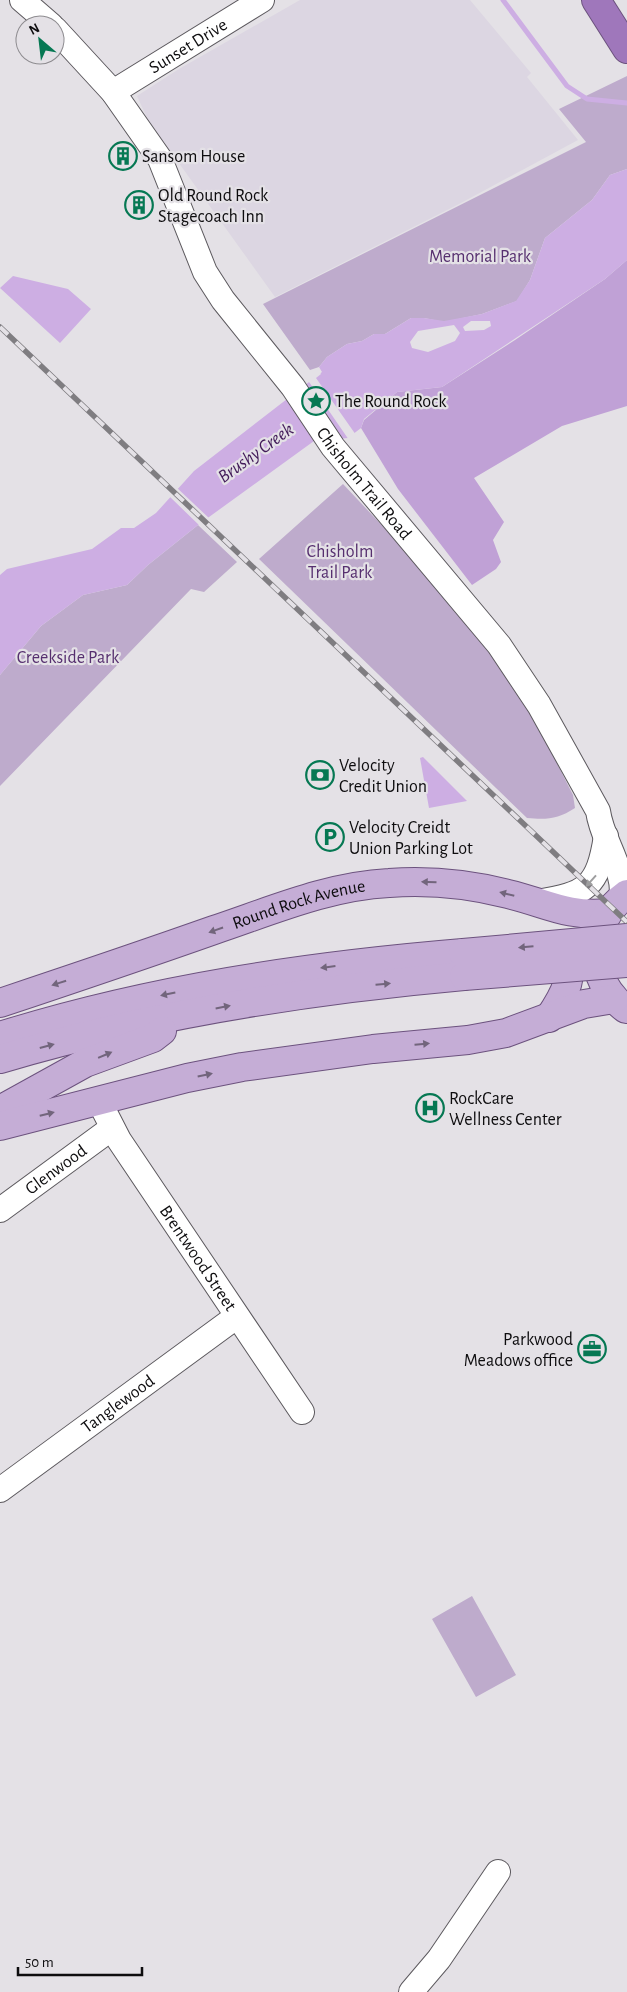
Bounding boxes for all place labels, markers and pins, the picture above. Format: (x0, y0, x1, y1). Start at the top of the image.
building icon: Sansom House (108, 141, 138, 171)
place label: Sansom House (142, 148, 245, 166)
place label: Old Round Rock Stagecoach Inn (158, 187, 269, 226)
building icon: Old Round Rock Stagecoach Inn (124, 190, 154, 220)
place icon: The Round Rock (301, 386, 331, 416)
place label: The Round Rock (335, 393, 447, 411)
place label: Velocity Credit Union (339, 757, 427, 796)
bank icon: Velocity Credit Union (305, 760, 335, 790)
place label: Velocity Creidt Union Parking Lot (349, 819, 473, 858)
parking icon: Velocity Creidt Union Parking Lot (315, 822, 345, 852)
place label: RockCare Wellness Center (449, 1090, 562, 1129)
hospital icon: RockCare Wellness Center (415, 1093, 445, 1123)
place label: Parkwood Meadows office (464, 1331, 573, 1370)
office icon: Parkwood Meadows office (577, 1334, 607, 1364)

